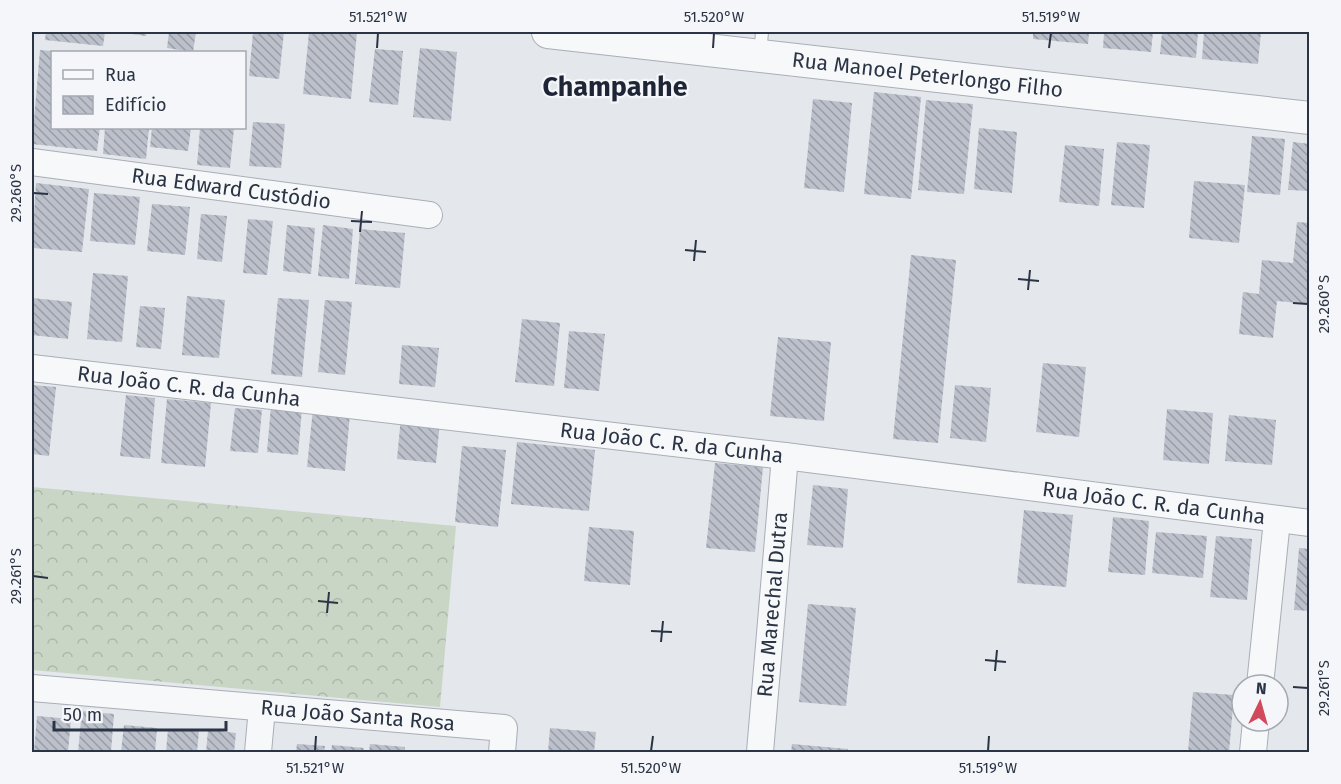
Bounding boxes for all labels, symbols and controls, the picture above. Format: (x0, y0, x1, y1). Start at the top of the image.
text: 51.521°W (349, 8, 408, 26)
text: 51.520°W (684, 8, 745, 26)
text: 51.519°W (1022, 8, 1081, 26)
street label: Rua Manoel Peterlongo Filho (791, 47, 1065, 103)
legend (51, 51, 246, 129)
text: Rua (105, 64, 136, 86)
district label: Champanhe (542, 71, 688, 103)
text: Edifício (105, 94, 167, 116)
street label: Rua Edward Custódio (130, 162, 333, 215)
text: 29.260°S (7, 164, 25, 222)
text: 29.260°S (1315, 275, 1333, 333)
street label: Rua João C. R. da Cunha (76, 360, 302, 412)
street label: Rua João C. R. da Cunha (559, 417, 785, 469)
street label: Rua João C. R. da Cunha (1041, 476, 1267, 530)
street label: Rua Marechal Dutra (752, 511, 793, 698)
text: 29.261°S (7, 548, 25, 604)
text: 29.261°S (1315, 660, 1333, 716)
north arrow (1230, 673, 1290, 733)
text: N (1255, 679, 1267, 698)
scale bar (54, 694, 226, 732)
street label: Rua João Santa Rosa (260, 694, 456, 737)
text: 50 m (63, 704, 102, 726)
text: 51.521°W (286, 759, 345, 777)
text: 51.520°W (621, 759, 682, 777)
text: 51.519°W (959, 759, 1018, 777)

